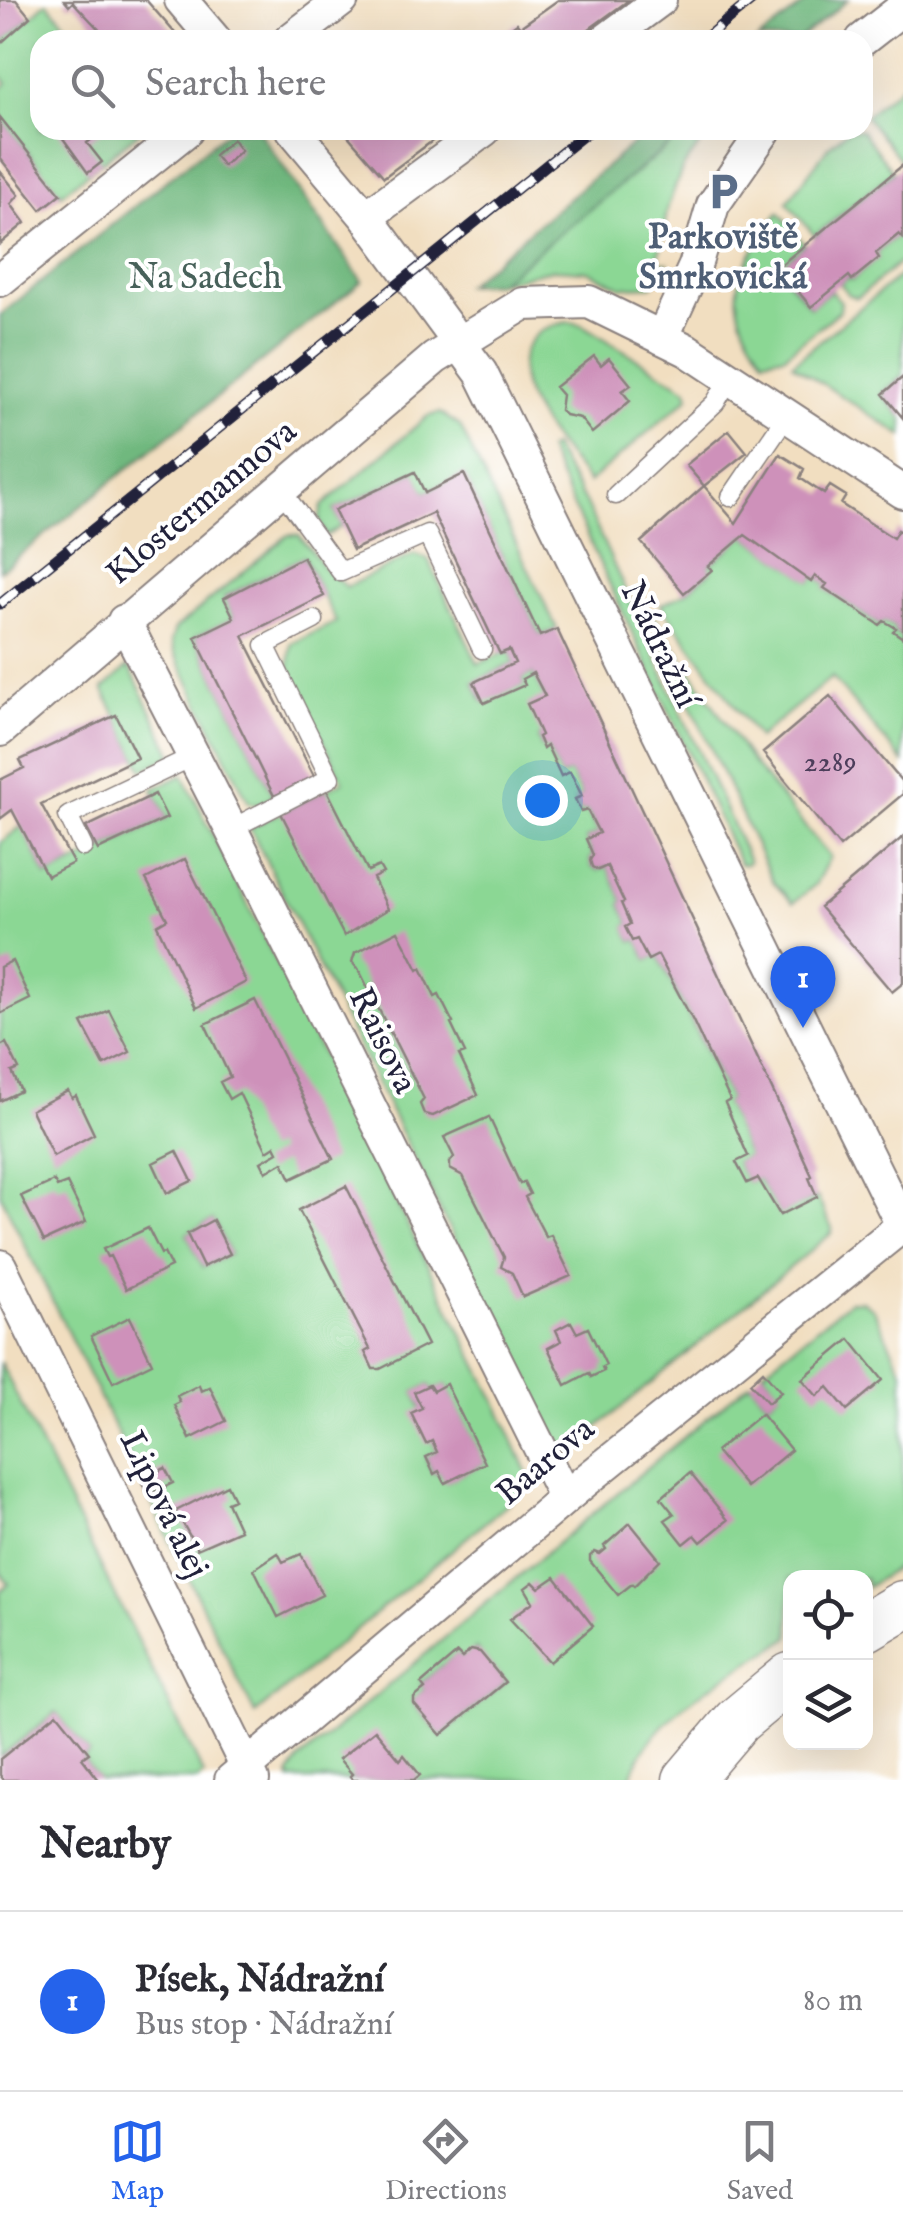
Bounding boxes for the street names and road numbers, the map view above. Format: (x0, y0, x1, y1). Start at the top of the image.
street label: Klostermannova (97, 410, 307, 596)
street label: Nádražní (609, 574, 710, 718)
street label: Raisova (337, 981, 427, 1102)
street label: Baarova (487, 1407, 605, 1516)
street label: Lipová alej (108, 1424, 218, 1586)

